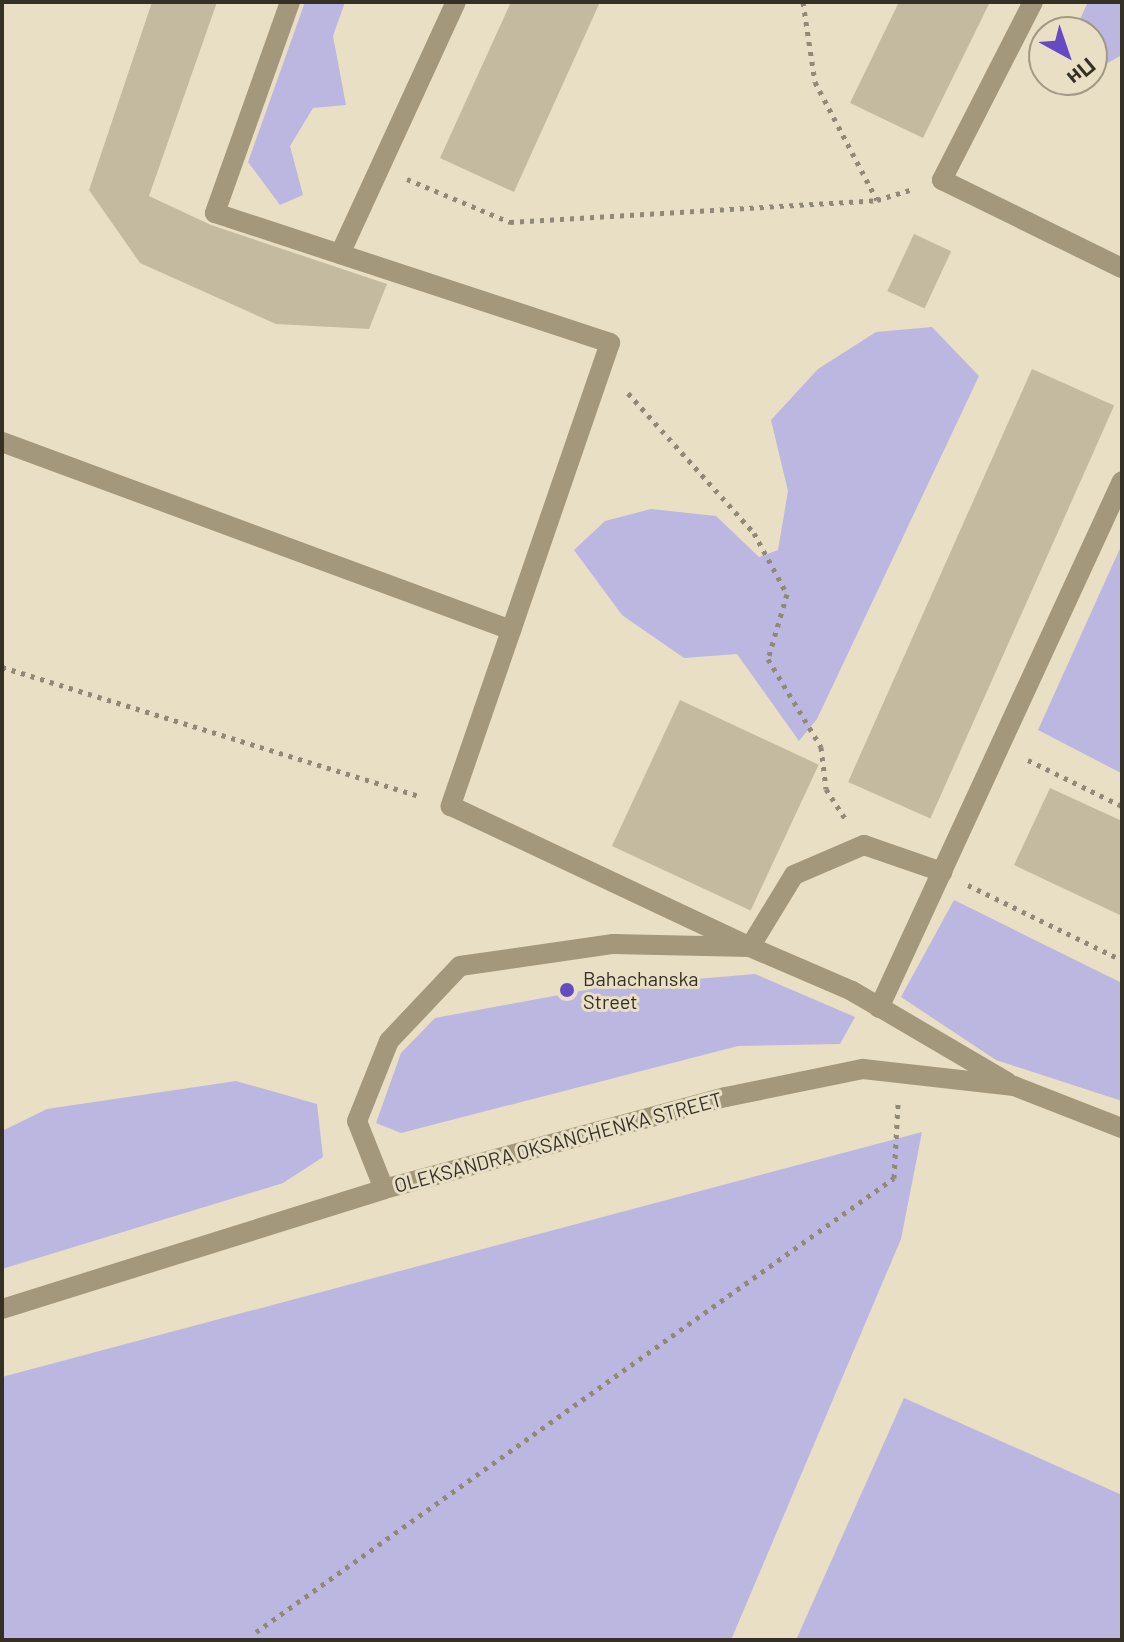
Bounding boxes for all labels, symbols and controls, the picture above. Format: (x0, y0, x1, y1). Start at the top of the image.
north arrow (1028, 16, 1108, 96)
text: Пн (1063, 54, 1102, 92)
place label: Bahachanska Street (583, 966, 698, 1013)
marker: Bahachanska Street (558, 981, 576, 999)
street label: OLEKSANDRA OKSANCHENKA STREET (391, 1087, 725, 1197)

